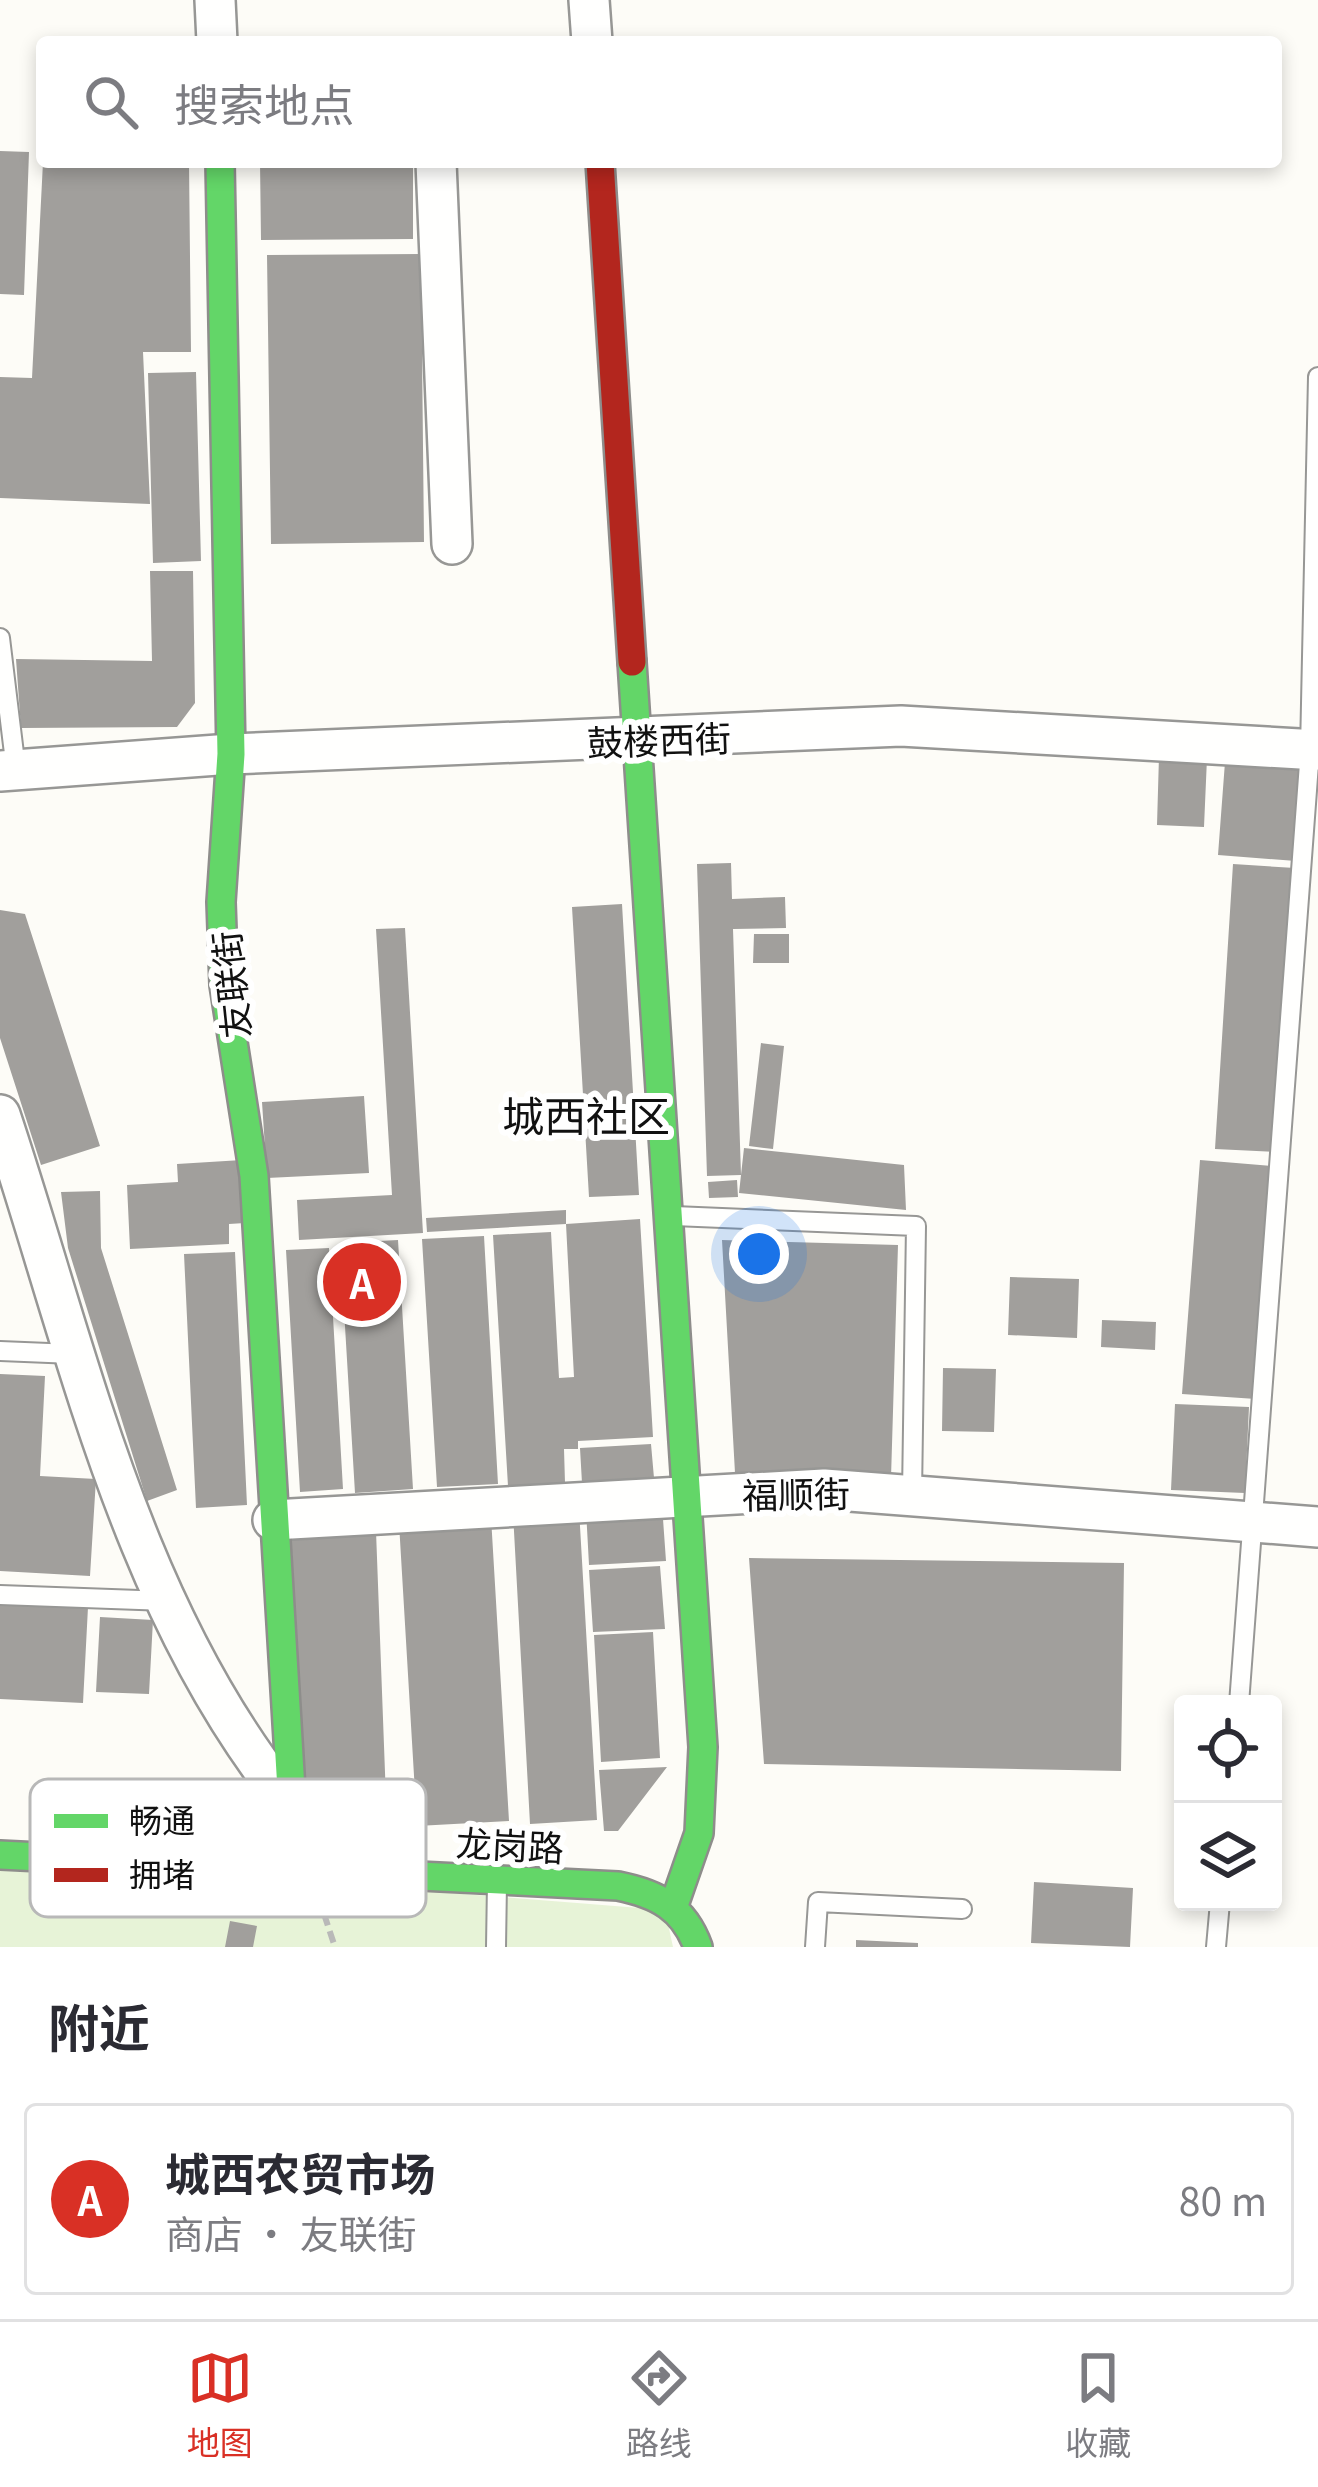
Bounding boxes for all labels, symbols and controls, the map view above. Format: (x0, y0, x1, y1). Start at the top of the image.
search box (36, 36, 1282, 168)
icon: search (78, 69, 144, 135)
text: 搜索地点 (174, 70, 354, 135)
street label: 鼓楼西街 (586, 710, 732, 766)
street label: 友联街 (197, 929, 261, 1041)
district label: 城西社区 (502, 1083, 670, 1144)
your location (729, 1224, 789, 1284)
pin: A (323, 1237, 401, 1327)
street label: 福顺街 (742, 1465, 850, 1519)
map controls (1174, 1695, 1282, 1911)
button: locate (1174, 1695, 1282, 1803)
legend (30, 1779, 426, 1917)
text: 畅通 (129, 1795, 195, 1843)
button: layers (1174, 1803, 1282, 1911)
street label: 龙岗路 (455, 1814, 565, 1872)
text: 拥堵 (129, 1849, 195, 1897)
text: 附近 (48, 1988, 150, 2062)
text: 城西农贸市场 (165, 2139, 435, 2204)
text: A (78, 2171, 103, 2227)
text: 80 m (1179, 2171, 1267, 2227)
text: 商店 · 友联街 (165, 2204, 416, 2260)
tab: 地图 (187, 2345, 253, 2465)
tab: 路线 (626, 2345, 692, 2465)
tab: 收藏 (1065, 2345, 1131, 2465)

